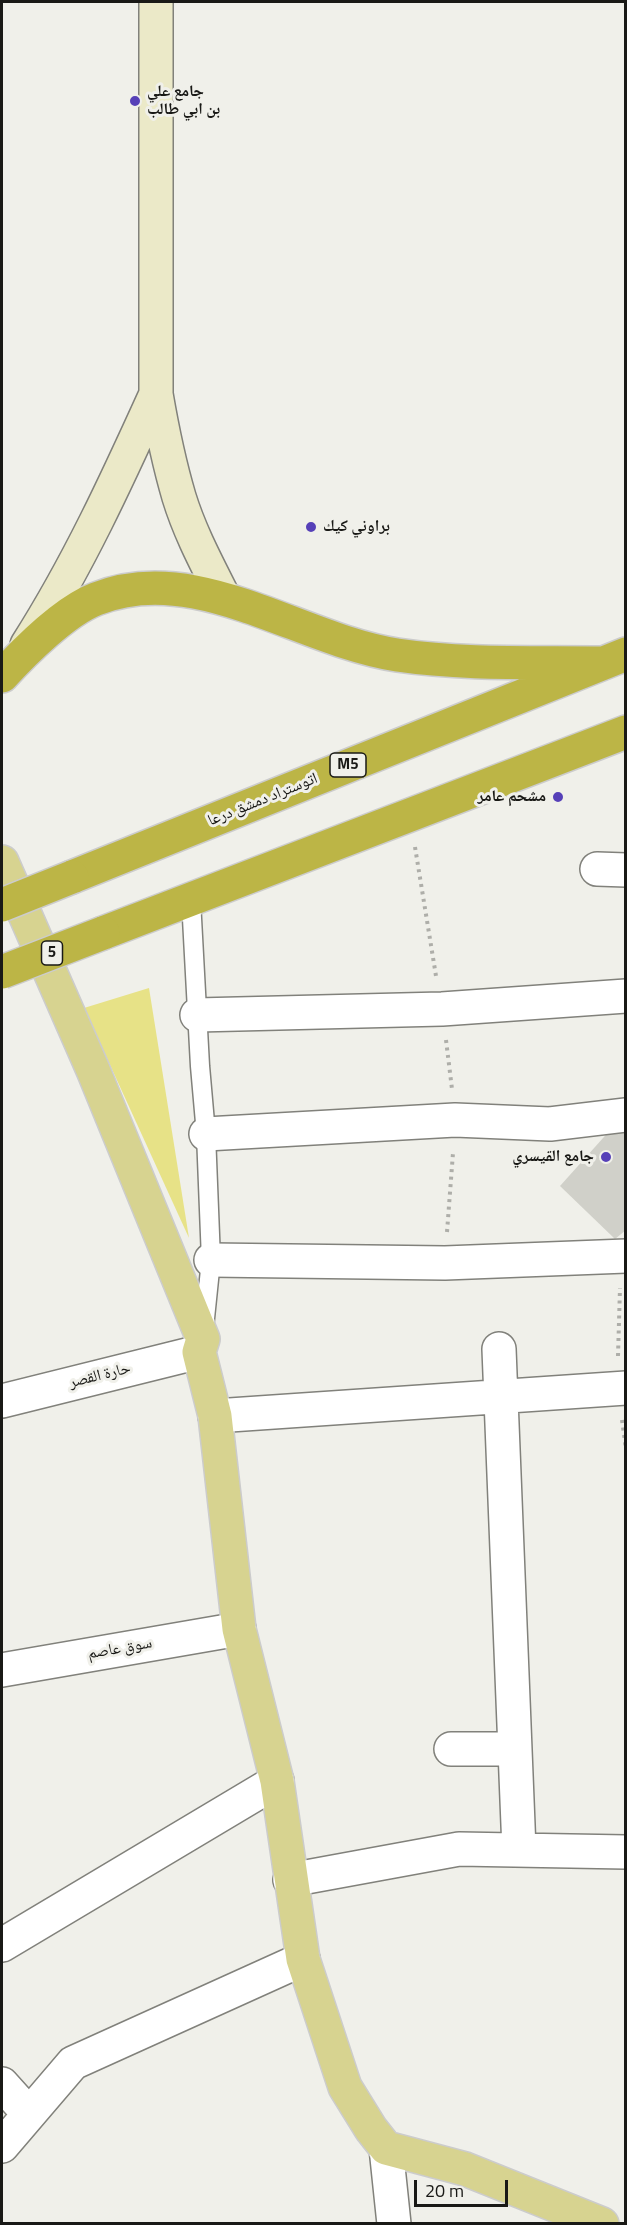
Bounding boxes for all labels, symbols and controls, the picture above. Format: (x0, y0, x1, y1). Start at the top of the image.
place label: جامع علي بن ابي طالب (147, 82, 220, 120)
marker: جامع علي بن ابي طالب (128, 94, 142, 108)
place label: براوني كيك (323, 517, 390, 537)
marker: براوني كيك (304, 520, 318, 534)
road number: M5 (330, 753, 366, 777)
street label: اتوستراد دمشق درعا (205, 769, 321, 831)
place label: مشحم عامر (478, 787, 546, 807)
marker: مشحم عامر (551, 790, 565, 804)
road number: 5 (42, 941, 62, 965)
place label: جامع القيسري (512, 1147, 594, 1167)
marker: جامع القيسري (599, 1150, 613, 1164)
street label: حارة القصر (67, 1359, 133, 1393)
street label: سوق عاصم (86, 1634, 154, 1664)
scale bar (417, 2168, 512, 2206)
text: 20 m (425, 2177, 464, 2204)

